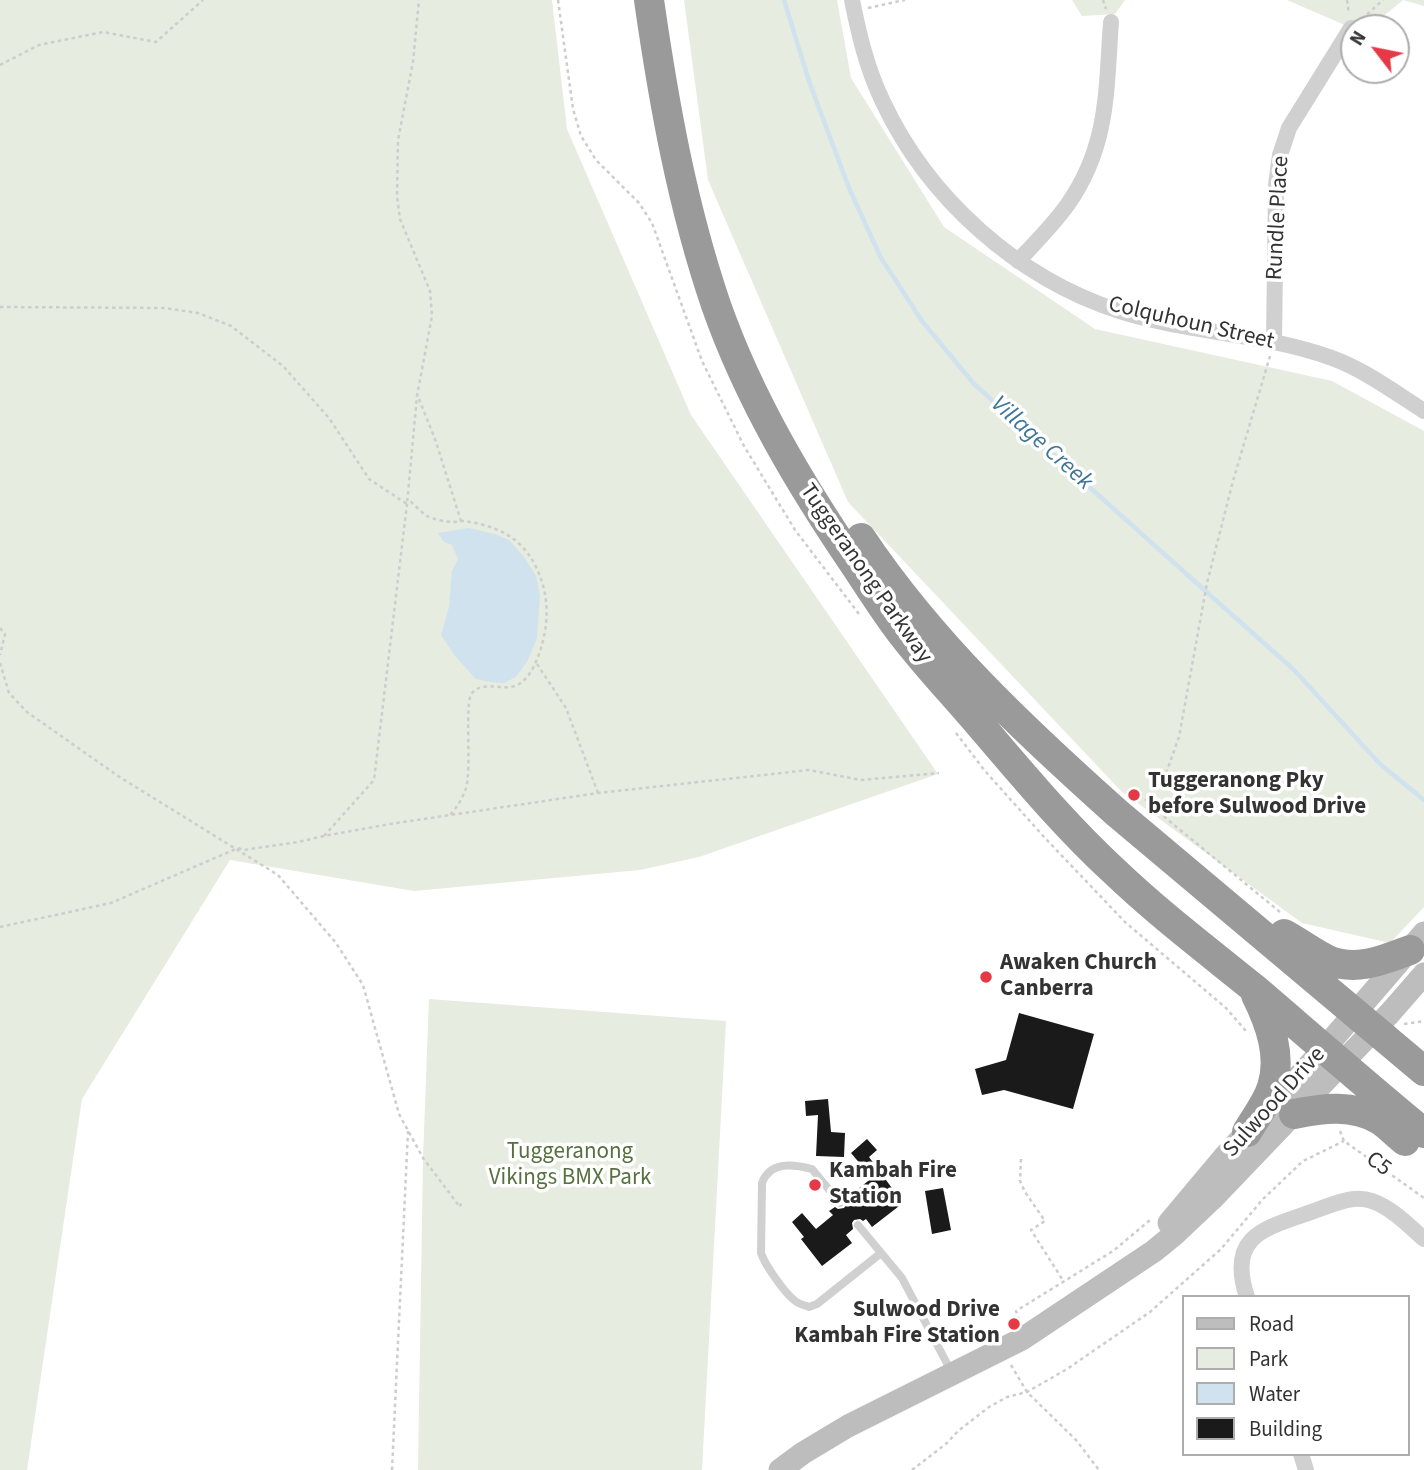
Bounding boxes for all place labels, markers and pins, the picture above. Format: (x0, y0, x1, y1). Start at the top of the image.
place label: Tuggeranong Pky before Sulwood Drive (1148, 768, 1366, 822)
marker: Tuggeranong Pky before Sulwood Drive (1126, 787, 1142, 803)
place label: Awaken Church Canberra (1000, 950, 1157, 1004)
marker: Awaken Church Canberra (978, 969, 994, 985)
place label: Kambah Fire Station (829, 1158, 957, 1212)
marker: Kambah Fire Station (807, 1177, 823, 1193)
place label: Sulwood Drive Kambah Fire Station (794, 1297, 1000, 1351)
marker: Sulwood Drive Kambah Fire Station (1006, 1316, 1022, 1332)

